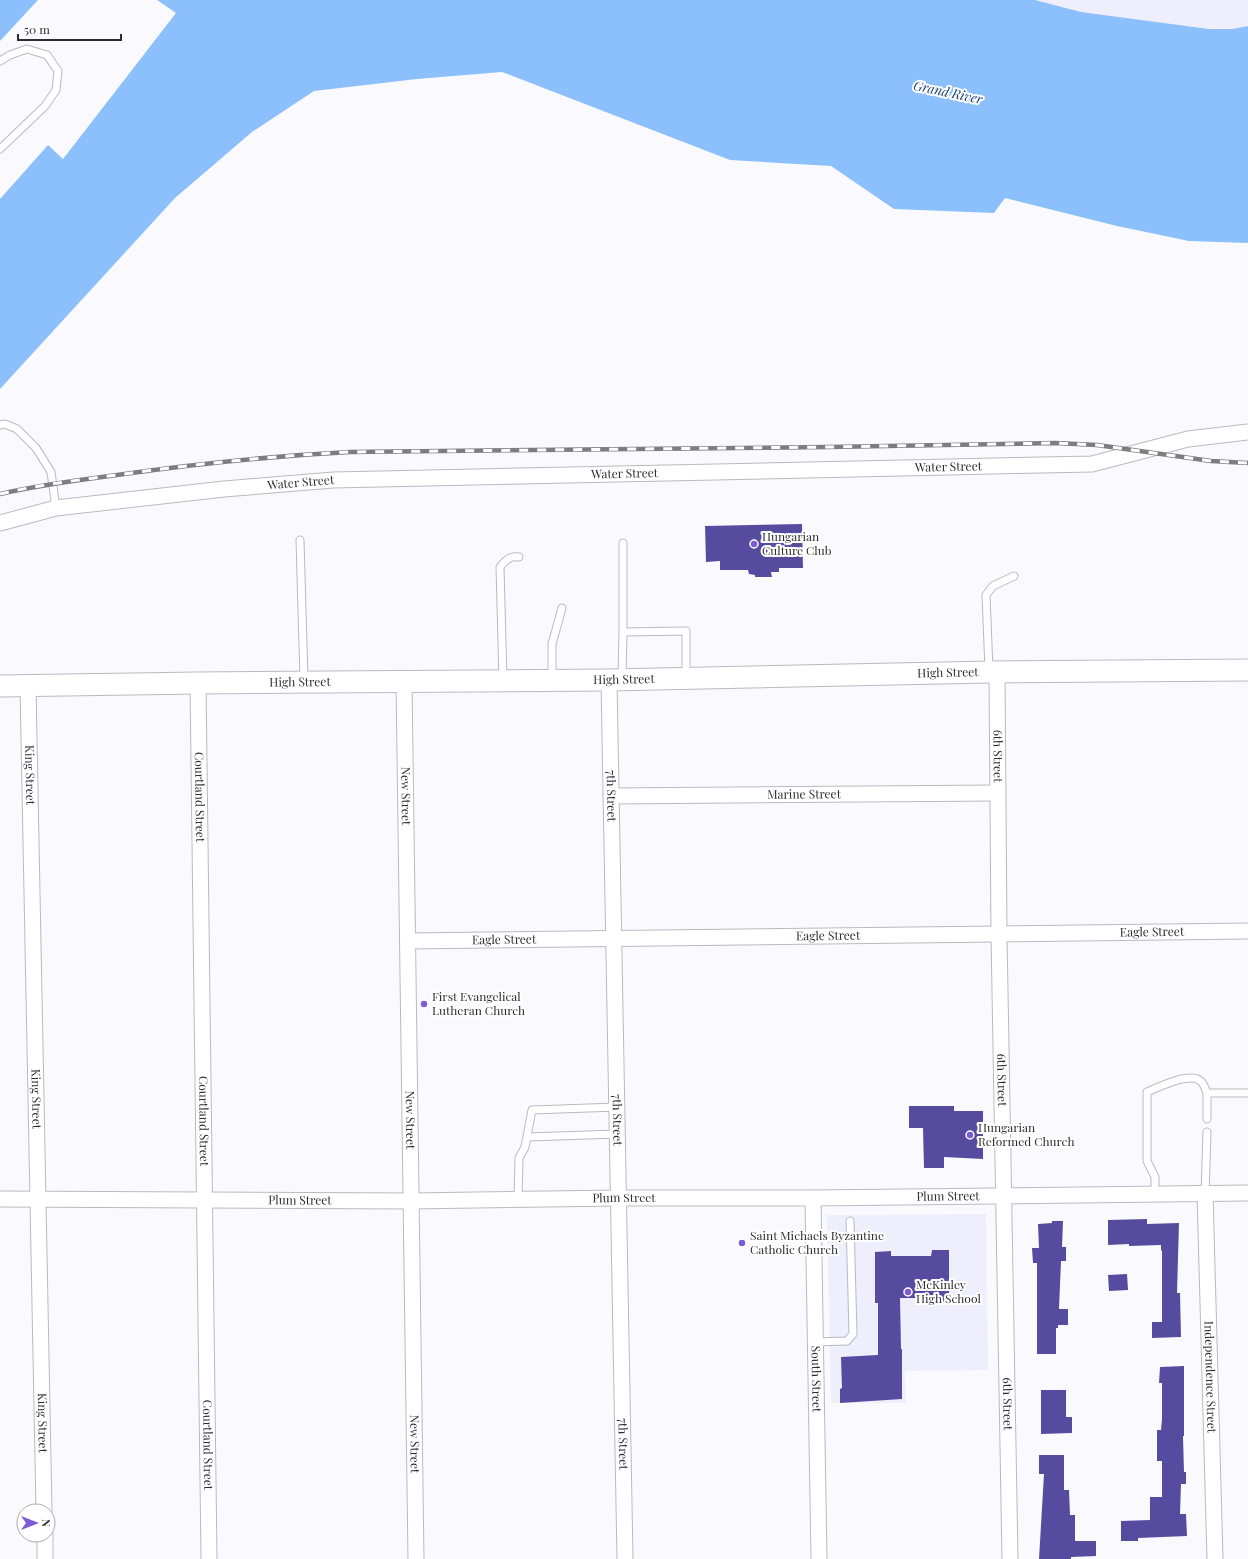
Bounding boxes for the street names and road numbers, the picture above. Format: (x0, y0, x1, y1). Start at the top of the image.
street label: Water Street (914, 457, 983, 475)
street label: Water Street (590, 464, 659, 482)
street label: Water Street (266, 471, 335, 492)
street label: High Street (917, 663, 979, 681)
street label: High Street (593, 670, 655, 687)
street label: High Street (269, 673, 331, 689)
street label: 6th Street (990, 730, 1007, 783)
street label: King Street (22, 745, 39, 806)
street label: Courtland Street (192, 752, 209, 843)
street label: New Street (398, 767, 415, 826)
street label: 7th Street (604, 770, 621, 823)
street label: Marine Street (767, 785, 842, 802)
street label: Eagle Street (1120, 923, 1185, 940)
street label: Eagle Street (796, 927, 861, 943)
street label: Eagle Street (472, 930, 537, 947)
street label: 6th Street (994, 1053, 1011, 1107)
street label: King Street (28, 1069, 46, 1130)
street label: Courtland Street (196, 1076, 213, 1167)
street label: New Street (403, 1091, 419, 1150)
street label: 7th Street (610, 1094, 626, 1147)
street label: Plum Street (916, 1187, 980, 1204)
street label: Plum Street (592, 1189, 656, 1205)
street label: Plum Street (268, 1191, 332, 1208)
street label: Independence Street (1201, 1321, 1221, 1434)
street label: South Street (808, 1346, 826, 1413)
street label: 6th Street (1000, 1377, 1017, 1431)
street label: King Street (35, 1393, 52, 1454)
street label: Courtland Street (200, 1400, 217, 1491)
street label: New Street (407, 1415, 424, 1474)
street label: 7th Street (615, 1418, 632, 1470)

